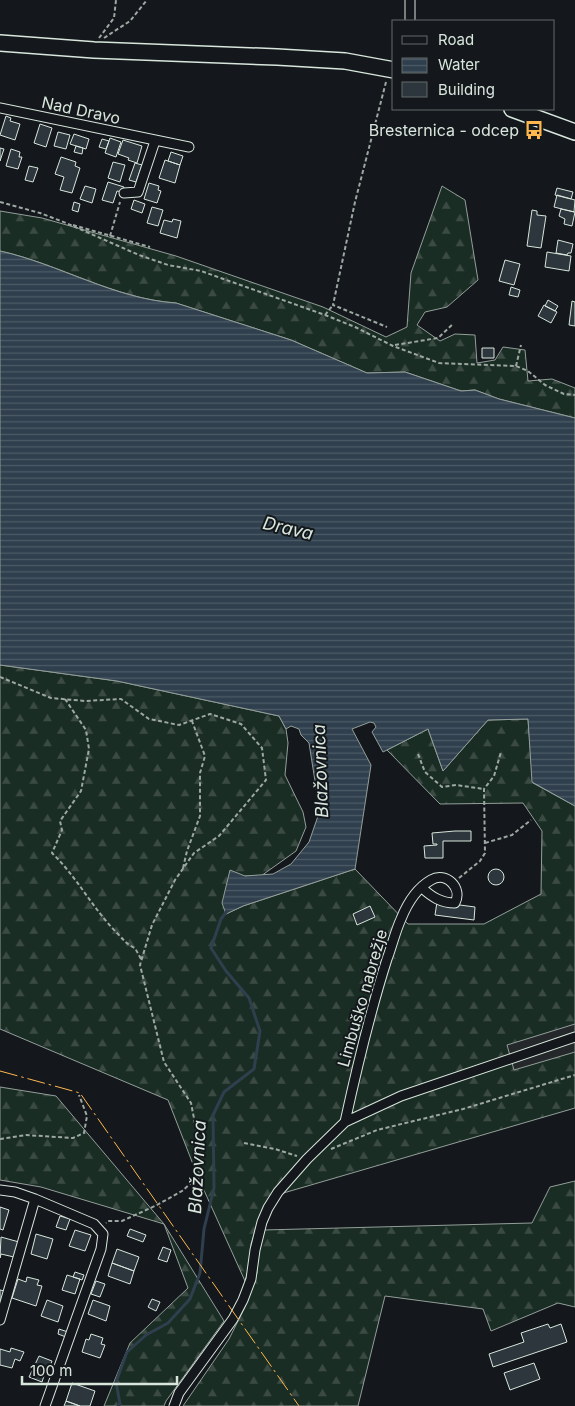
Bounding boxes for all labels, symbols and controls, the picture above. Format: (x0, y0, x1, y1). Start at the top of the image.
legend (392, 20, 555, 110)
text: Road (438, 30, 474, 49)
text: Water (438, 55, 480, 74)
text: Building (438, 80, 495, 99)
street label: Nad Dravo (40, 92, 122, 128)
bus stop icon: Bresternica - odcep (523, 119, 545, 141)
place label: Bresternica - odcep (369, 120, 519, 140)
water label: Drava (261, 512, 315, 544)
water label: Blažovnica (308, 724, 332, 818)
street label: Limbuško nabrežje (333, 927, 391, 1069)
water label: Blažovnica (184, 1120, 210, 1214)
scale bar (22, 1354, 178, 1386)
text: 100 m (30, 1361, 72, 1380)

